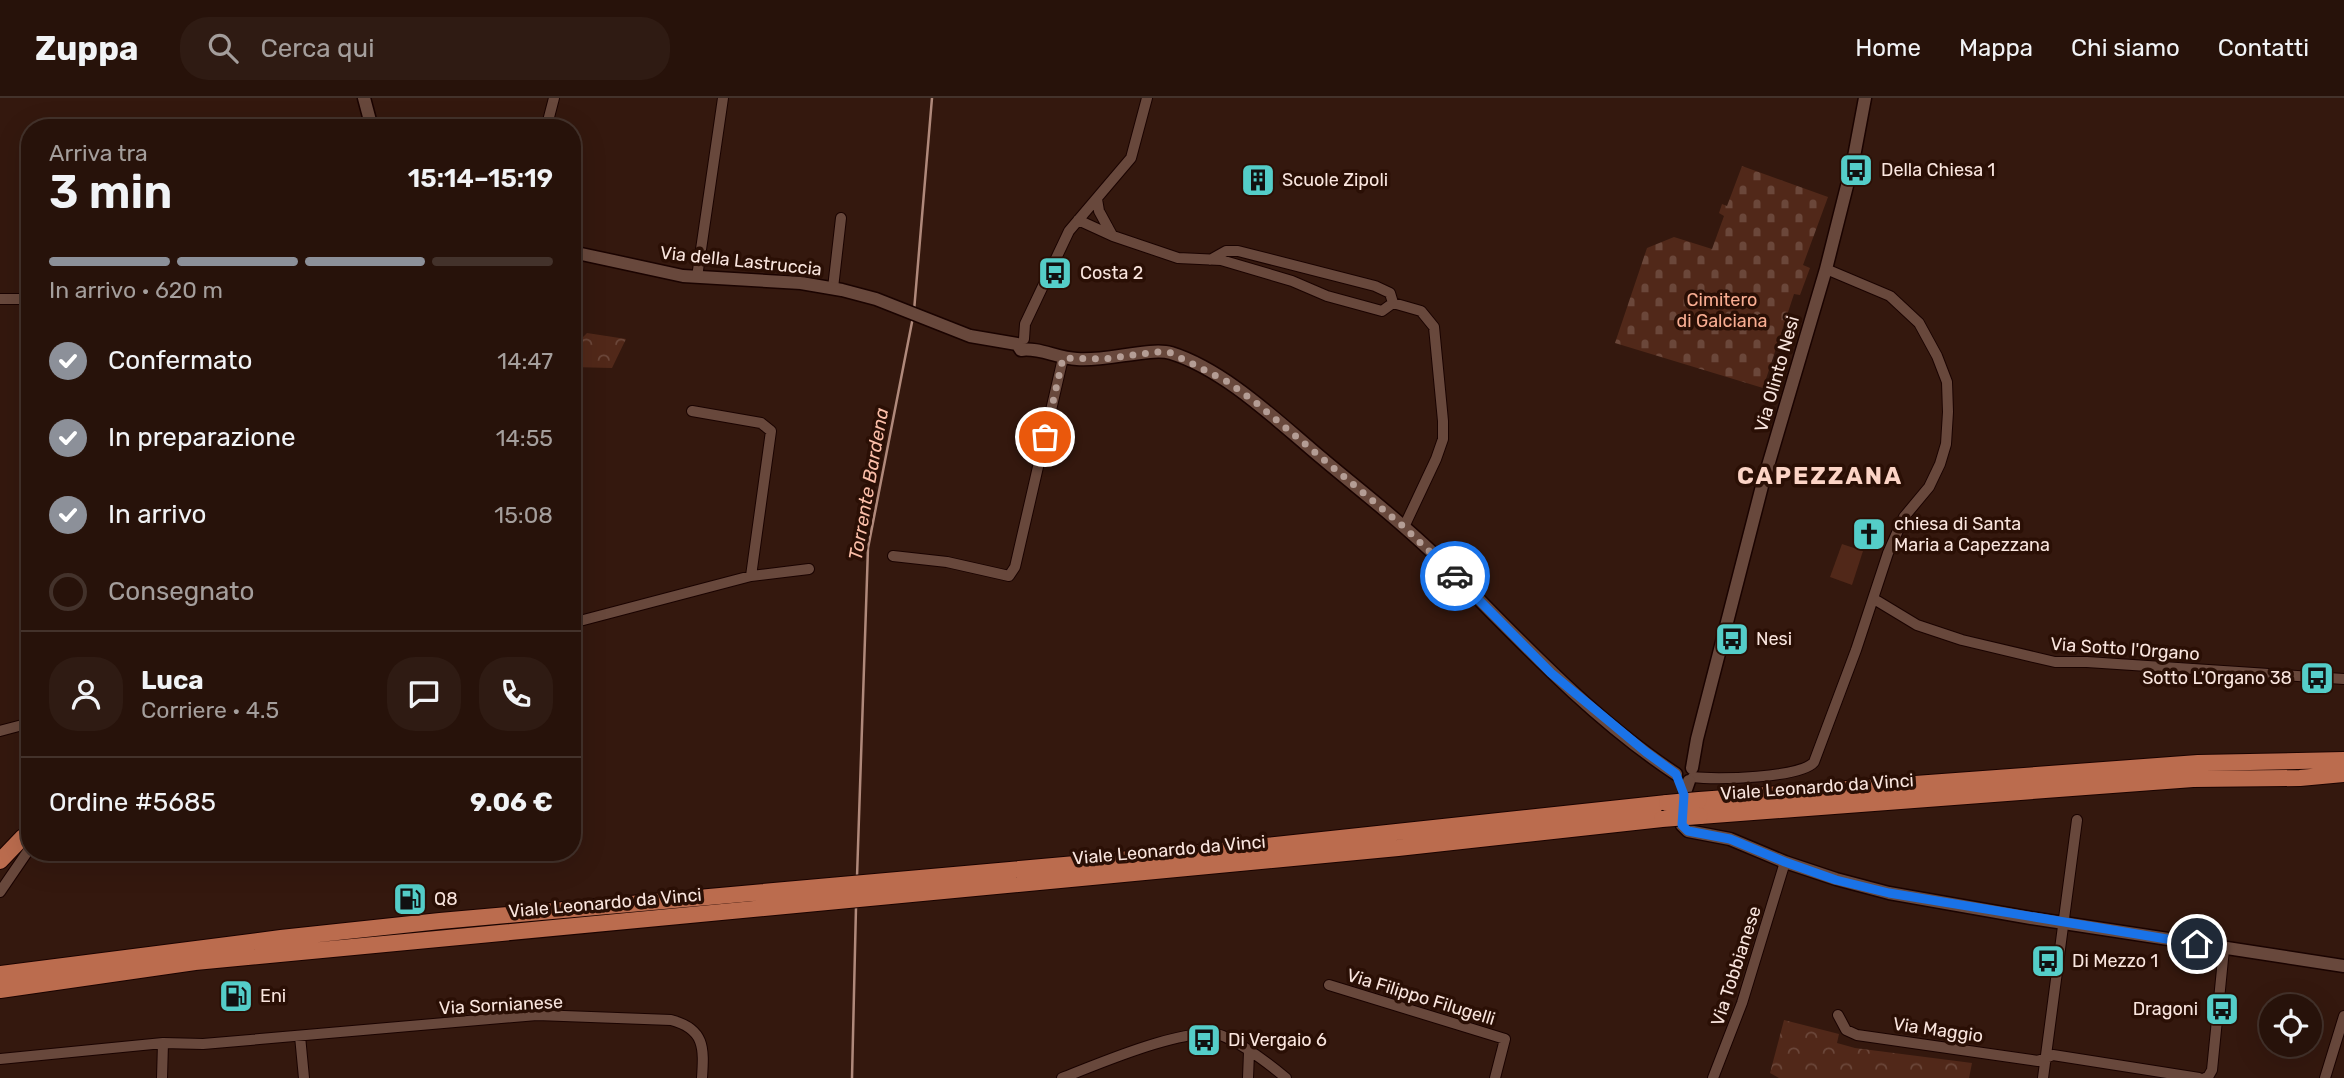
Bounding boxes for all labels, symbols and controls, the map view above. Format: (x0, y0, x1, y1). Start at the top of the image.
search box (180, 17, 670, 80)
text: Zuppa (35, 29, 138, 68)
icon: search (204, 29, 242, 67)
text: Cerca qui (260, 33, 375, 64)
text: Home (1855, 34, 1921, 62)
text: Mappa (1959, 34, 2033, 62)
text: Chi siamo (2071, 34, 2180, 62)
text: Contatti (2218, 34, 2309, 62)
text: Arriva tra (49, 139, 148, 167)
bus stop icon: Della Chiesa 1 (1837, 151, 1875, 189)
place label: Della Chiesa 1 (1881, 159, 1995, 181)
building icon: Scuole Zipoli (1239, 161, 1277, 199)
text: 15:14–15:19 (408, 163, 553, 194)
text: 3 min (49, 165, 172, 220)
place label: Scuole Zipoli (1282, 169, 1388, 191)
street label: Via della Lastruccia (659, 242, 823, 280)
bus stop icon: Costa 2 (1036, 254, 1074, 292)
place label: Costa 2 (1080, 262, 1143, 284)
text: In arrivo · 620 m (49, 276, 223, 304)
park label: Cimitero di Galciana (1676, 289, 1768, 332)
street label: Via Olinto Nesi (1750, 313, 1804, 435)
icon: check (49, 342, 87, 380)
text: Confermato (108, 345, 252, 376)
text: 14:47 (497, 347, 553, 375)
water label: Torrente Bardena (844, 406, 893, 562)
pin (1015, 407, 1075, 467)
icon: bag (1026, 418, 1064, 456)
icon: check (49, 419, 87, 457)
text: In preparazione (108, 422, 296, 453)
text: 14:55 (496, 424, 553, 452)
district label: CAPEZZANA (1737, 462, 1903, 490)
icon: check (49, 496, 87, 534)
text: In arrivo (108, 499, 206, 530)
text: 15:08 (494, 501, 553, 529)
place label: chiesa di Santa Maria a Capezzana (1894, 513, 2050, 556)
church icon: chiesa di Santa Maria a Capezzana (1850, 515, 1888, 553)
courier (1420, 541, 1490, 611)
icon: car (1436, 557, 1474, 595)
text: Consegnato (108, 576, 254, 607)
bus stop icon: Nesi (1713, 620, 1751, 658)
place label: Nesi (1756, 628, 1792, 650)
street label: Via Sotto l'Organo (2050, 633, 2200, 665)
button: person (49, 657, 123, 731)
button: chat (387, 657, 461, 731)
button: phone (479, 657, 553, 731)
bus stop icon: Sotto L'Organo 38 (2298, 659, 2336, 697)
text: Luca (141, 665, 204, 696)
place label: Sotto L'Organo 38 (2142, 667, 2292, 689)
text: Corriere · 4.5 (141, 696, 279, 724)
street label: Viale Leonardo da Vinci (1719, 769, 1915, 805)
text: Ordine #5685 (49, 787, 216, 818)
text: 9.06 € (470, 787, 553, 818)
street label: Viale Leonardo da Vinci (1071, 831, 1267, 869)
fuel station icon: Q8 (391, 880, 429, 918)
street label: Viale Leonardo da Vinci (507, 884, 703, 922)
place label: Q8 (434, 888, 458, 910)
street label: Via Tobbianese (1706, 903, 1766, 1029)
pin (2167, 914, 2227, 974)
icon: home (2178, 925, 2216, 963)
bus stop icon: Di Mezzo 1 (2029, 942, 2067, 980)
place label: Di Mezzo 1 (2072, 950, 2158, 972)
street label: Via Filippo Filugelli (1344, 964, 1498, 1030)
fuel station icon: Eni (217, 977, 255, 1015)
place label: Eni (260, 985, 286, 1007)
bus stop icon: Dragoni (2203, 990, 2241, 1028)
street label: Via Sornianese (438, 991, 564, 1019)
map controls (2259, 994, 2322, 1057)
button: locate (2259, 994, 2322, 1057)
place label: Dragoni (2133, 998, 2198, 1020)
street label: Via Maggio (1891, 1013, 1985, 1047)
bus stop icon: Di Vergaio 6 (1185, 1021, 1223, 1059)
place label: Di Vergaio 6 (1228, 1029, 1327, 1051)

